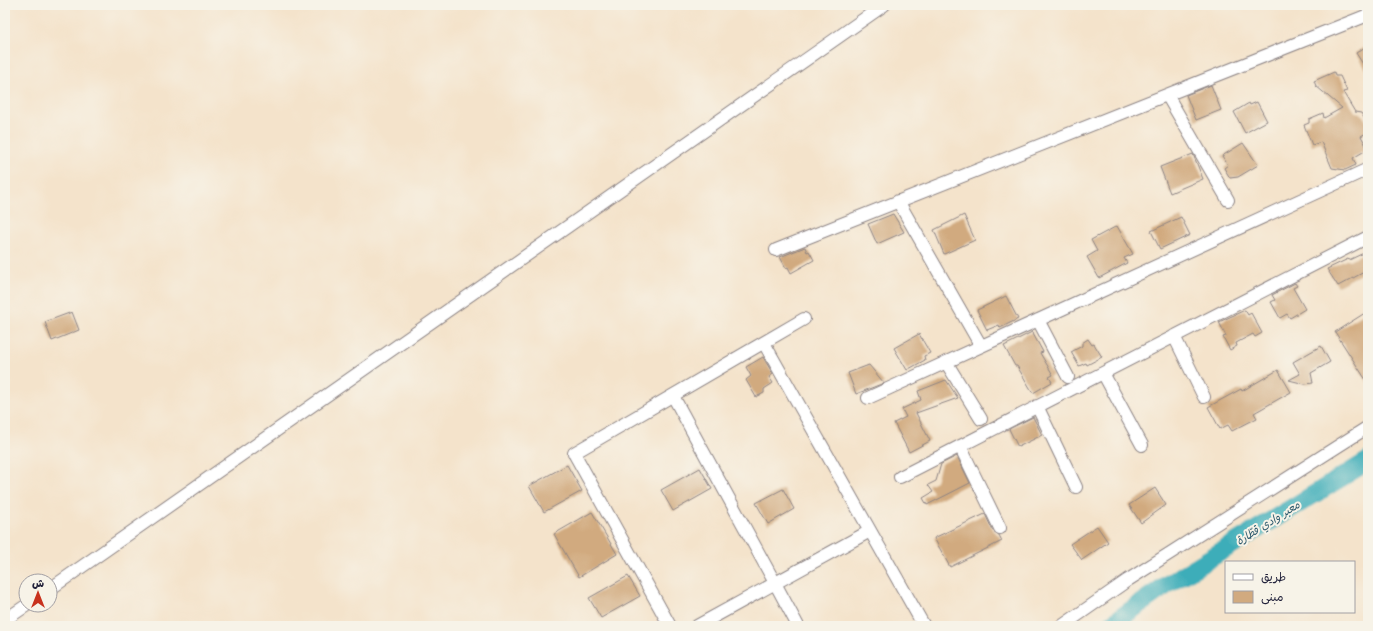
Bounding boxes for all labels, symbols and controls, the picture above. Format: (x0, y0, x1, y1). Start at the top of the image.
water label: معبر وادي قطّارة (1233, 497, 1303, 549)
legend (1225, 561, 1355, 613)
text: طريق (1261, 569, 1286, 585)
north arrow (18, 573, 58, 613)
text: ش (32, 576, 44, 591)
text: مبنى (1261, 589, 1284, 605)

